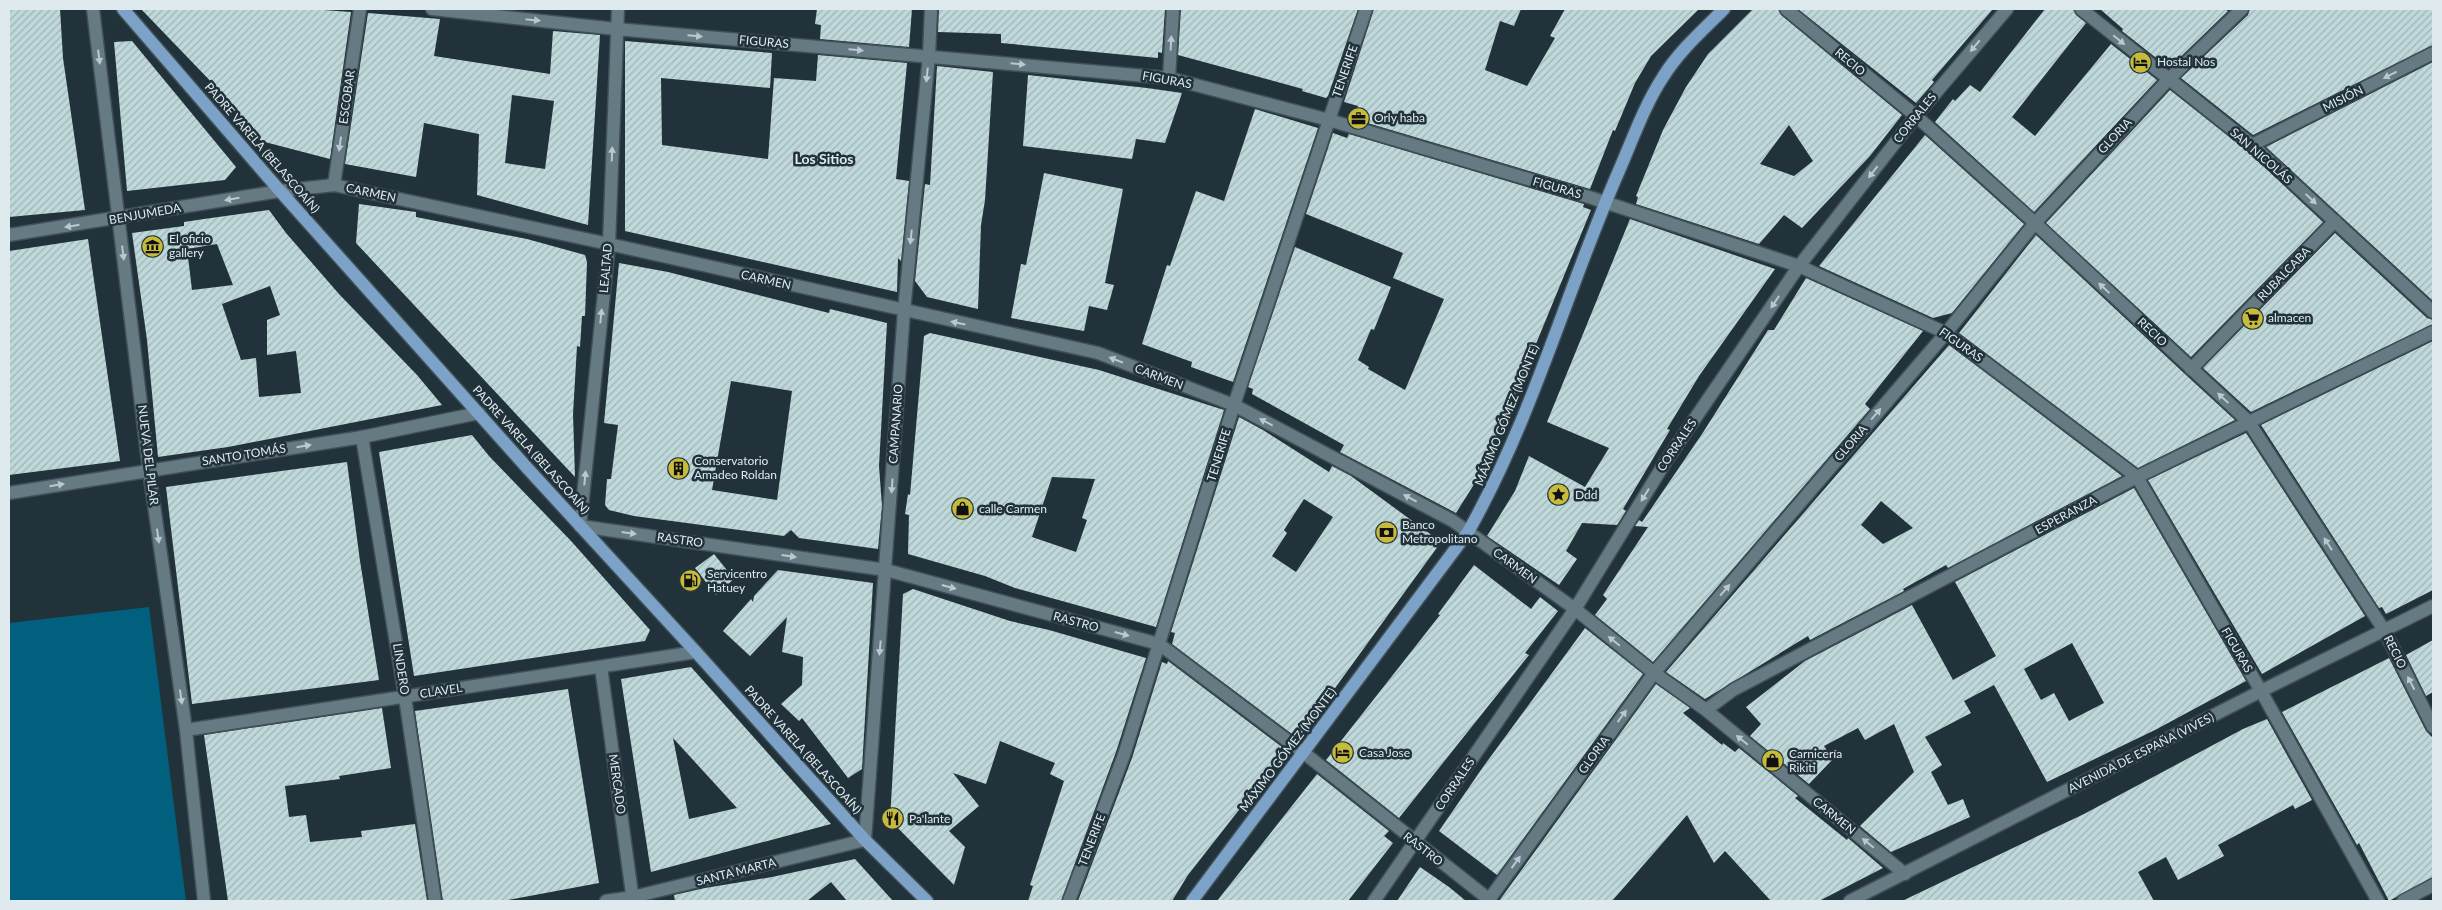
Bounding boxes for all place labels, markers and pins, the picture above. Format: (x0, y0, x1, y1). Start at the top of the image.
hotel icon: Hostal Nos (2129, 50, 2153, 74)
place label: Hostal Nos (2157, 54, 2215, 69)
office icon: Orly haba (1346, 106, 1370, 130)
place label: Orly haba (1374, 110, 1425, 125)
place label: El oficio gallery (169, 231, 211, 260)
museum icon: El oficio gallery (141, 234, 165, 258)
supermarket icon: almacen (2240, 306, 2264, 330)
place label: almacen (2268, 310, 2311, 325)
place label: Conservatorio Amadeo Roldan (694, 453, 777, 482)
building icon: Conservatorio Amadeo Roldan (666, 456, 690, 480)
place icon: Ddd (1547, 483, 1571, 507)
place label: Ddd (1575, 487, 1597, 502)
shop icon: calle Carmen (951, 497, 975, 521)
place label: calle Carmen (979, 501, 1047, 516)
place label: Banco Metropolitano (1402, 517, 1478, 546)
bank icon: Banco Metropolitano (1374, 520, 1398, 544)
place label: Servicentro Hatuey (707, 566, 767, 595)
fuel station icon: Servicentro Hatuey (679, 569, 703, 593)
hotel icon: Casa Jose (1331, 741, 1355, 765)
place label: Casa Jose (1359, 745, 1410, 760)
place label: Carnicería Rikiti (1789, 746, 1842, 775)
shop icon: Carnicería Rikiti (1761, 749, 1785, 773)
restaurant icon: Pa'lante (881, 807, 905, 831)
place label: Pa'lante (909, 811, 950, 826)

